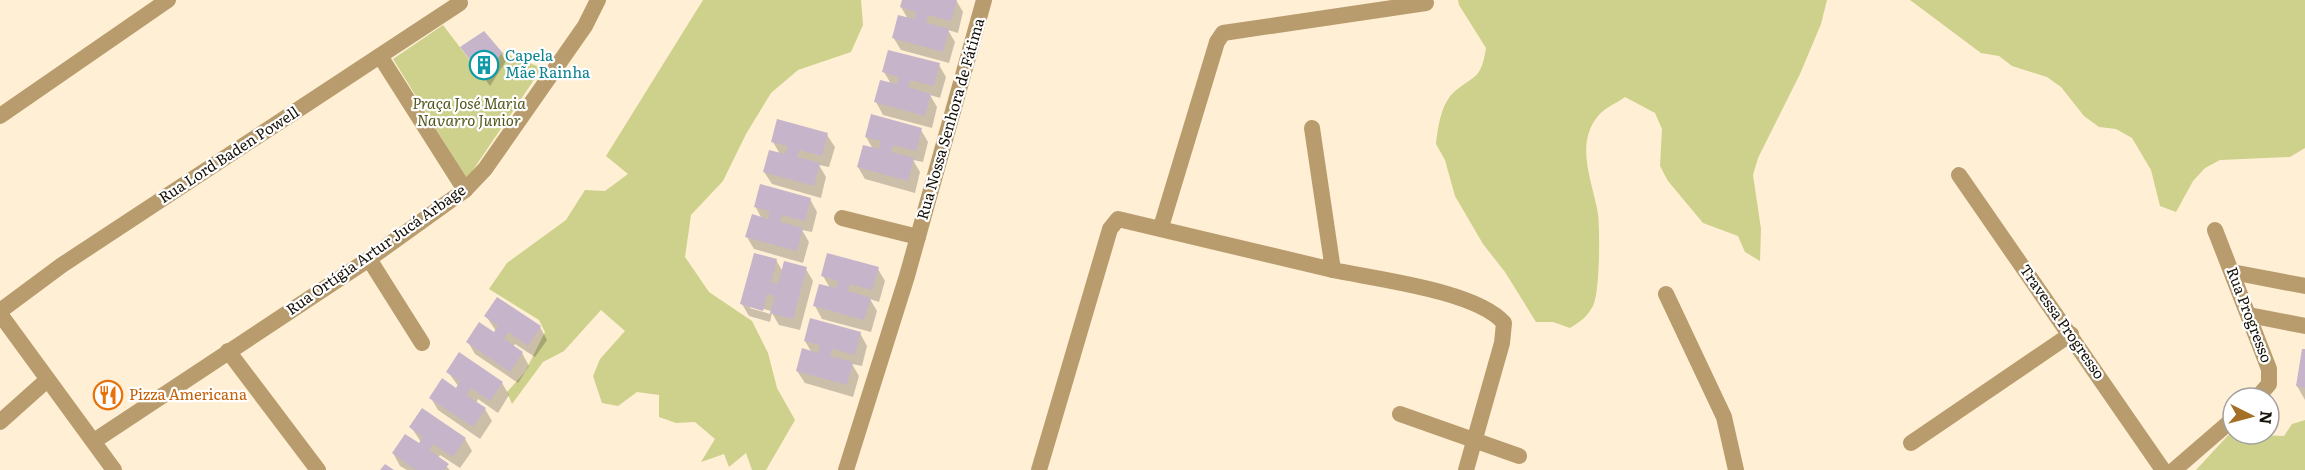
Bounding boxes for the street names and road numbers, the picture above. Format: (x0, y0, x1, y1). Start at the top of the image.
street label: Rua Nossa Senhora de Fátima (910, 14, 990, 222)
street label: Rua Lord Baden Powell (153, 100, 303, 208)
street label: Rua Ortígia Artur Jucá Arbage (281, 178, 470, 320)
street label: Travessa Progresso (2015, 259, 2112, 384)
street label: Rua Progresso (2222, 263, 2279, 366)

